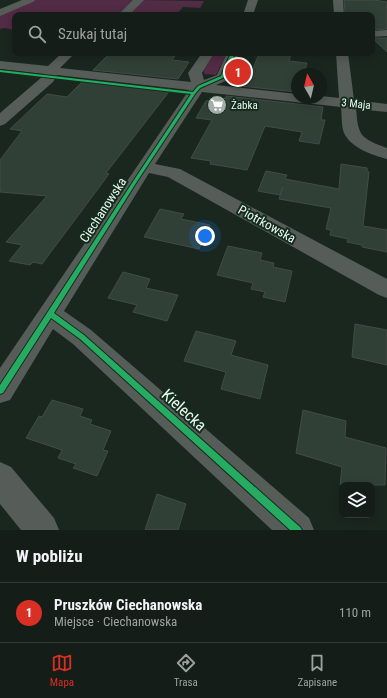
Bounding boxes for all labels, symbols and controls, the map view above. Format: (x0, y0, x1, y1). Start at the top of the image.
search box (12, 12, 375, 56)
icon: search (26, 23, 48, 45)
text: Szukaj tutaj (58, 25, 127, 43)
pin: 1 (225, 57, 251, 87)
north arrow (291, 68, 327, 104)
supermarket icon: Żabka (206, 94, 228, 116)
street label: 3 Maja (341, 96, 371, 112)
place label: Żabka (231, 99, 258, 112)
street label: Ciechanowska (76, 175, 130, 245)
street label: Piotrkowska (236, 202, 298, 246)
your location (195, 226, 215, 246)
street label: Kielecka (158, 385, 210, 435)
map controls (339, 482, 375, 518)
button: layers (339, 482, 375, 518)
text: W pobliżu (16, 546, 83, 566)
text: Pruszków Ciechanowska (54, 596, 202, 614)
text: 1 (26, 605, 32, 620)
text: 110 m (339, 605, 371, 620)
text: Miejsce · Ciechanowska (54, 614, 177, 629)
tab: Mapa (50, 652, 74, 689)
tab: Trasa (174, 652, 198, 689)
tab: Zapisane (297, 652, 337, 689)

